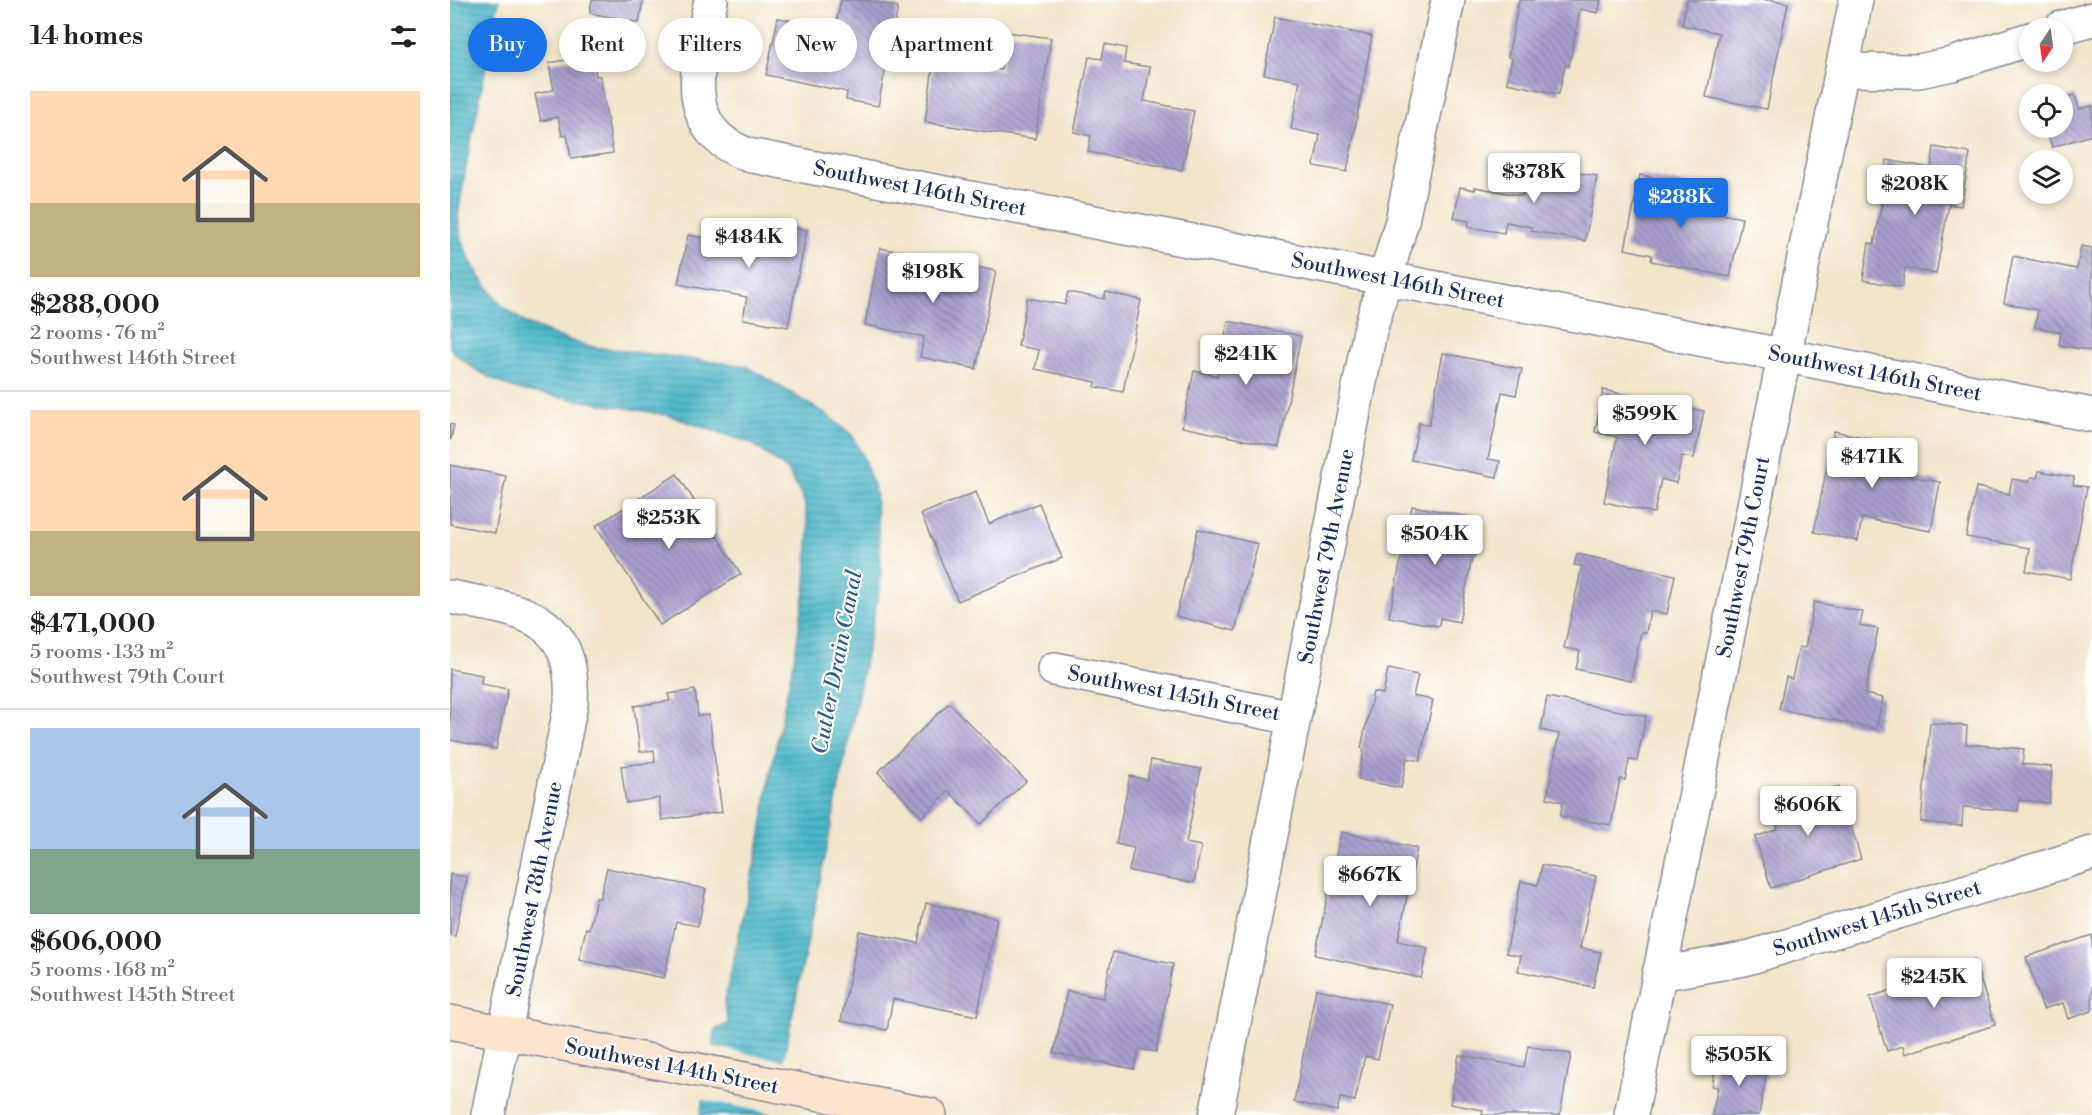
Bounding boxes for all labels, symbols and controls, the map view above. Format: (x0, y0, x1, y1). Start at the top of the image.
chip: Buy (468, 18, 547, 72)
chip: Rent (559, 18, 646, 72)
chip: Filters (658, 18, 763, 72)
chip: New (775, 18, 857, 72)
chip: Apartment (869, 18, 1014, 72)
north arrow (2019, 18, 2073, 72)
map controls (2019, 18, 2073, 204)
text: 14 homes (30, 20, 143, 52)
icon: filters (387, 20, 420, 53)
button: locate (2019, 84, 2073, 138)
icon: home (171, 130, 279, 238)
button: layers (2019, 150, 2073, 204)
pin: $378K (1492, 153, 1576, 204)
street label: Southwest 146th Street (811, 156, 1029, 223)
text: $378K (1502, 160, 1566, 185)
pin: $208K (1873, 165, 1957, 216)
text: $208K (1881, 172, 1949, 197)
pin: $288K (1639, 178, 1723, 229)
text: $288K (1648, 185, 1714, 210)
pin: $484K (707, 218, 791, 269)
text: $484K (715, 225, 783, 250)
street label: Southwest 146th Street (1289, 248, 1507, 315)
pin: $198K (891, 253, 975, 304)
text: $198K (902, 260, 964, 285)
text: $288,000 (30, 289, 160, 321)
text: 2 rooms · 76 m² (30, 321, 164, 346)
pin: $241K (1204, 335, 1288, 386)
street label: Southwest 146th Street (1766, 341, 1984, 408)
text: $241K (1214, 342, 1278, 367)
text: Southwest 146th Street (30, 346, 237, 371)
pin: $599K (1603, 395, 1687, 446)
text: $599K (1612, 402, 1678, 427)
pin: $471K (1830, 438, 1914, 489)
text: $471K (1841, 445, 1903, 470)
street label: Southwest 79th Avenue (1293, 446, 1361, 666)
icon: home (171, 449, 279, 557)
street label: Southwest 79th Court (1712, 454, 1776, 660)
pin: $253K (627, 499, 711, 550)
text: $253K (636, 506, 702, 531)
pin: $504K (1393, 515, 1477, 566)
text: $504K (1401, 522, 1469, 547)
water label: Cutler Drain Canal (806, 568, 869, 757)
text: $471,000 (30, 608, 155, 640)
text: 5 rooms · 133 m² (30, 640, 173, 665)
street label: Southwest 145th Street (1065, 661, 1283, 727)
text: Southwest 79th Court (30, 665, 225, 690)
icon: home (171, 767, 279, 875)
street label: Southwest 78th Avenue (501, 779, 569, 999)
pin: $606K (1766, 786, 1850, 837)
text: $606K (1774, 793, 1842, 818)
pin: $667K (1328, 856, 1412, 907)
text: $667K (1338, 863, 1402, 888)
street label: Southwest 145th Street (1770, 875, 1985, 963)
text: $606,000 (30, 926, 162, 958)
text: 5 rooms · 168 m² (30, 958, 175, 983)
pin: $245K (1892, 958, 1976, 1009)
text: $245K (1901, 965, 1967, 990)
text: Southwest 145th Street (30, 983, 236, 1008)
street label: Southwest 144th Street (563, 1033, 781, 1101)
pin: $505K (1697, 1036, 1781, 1087)
text: $505K (1705, 1043, 1773, 1068)

